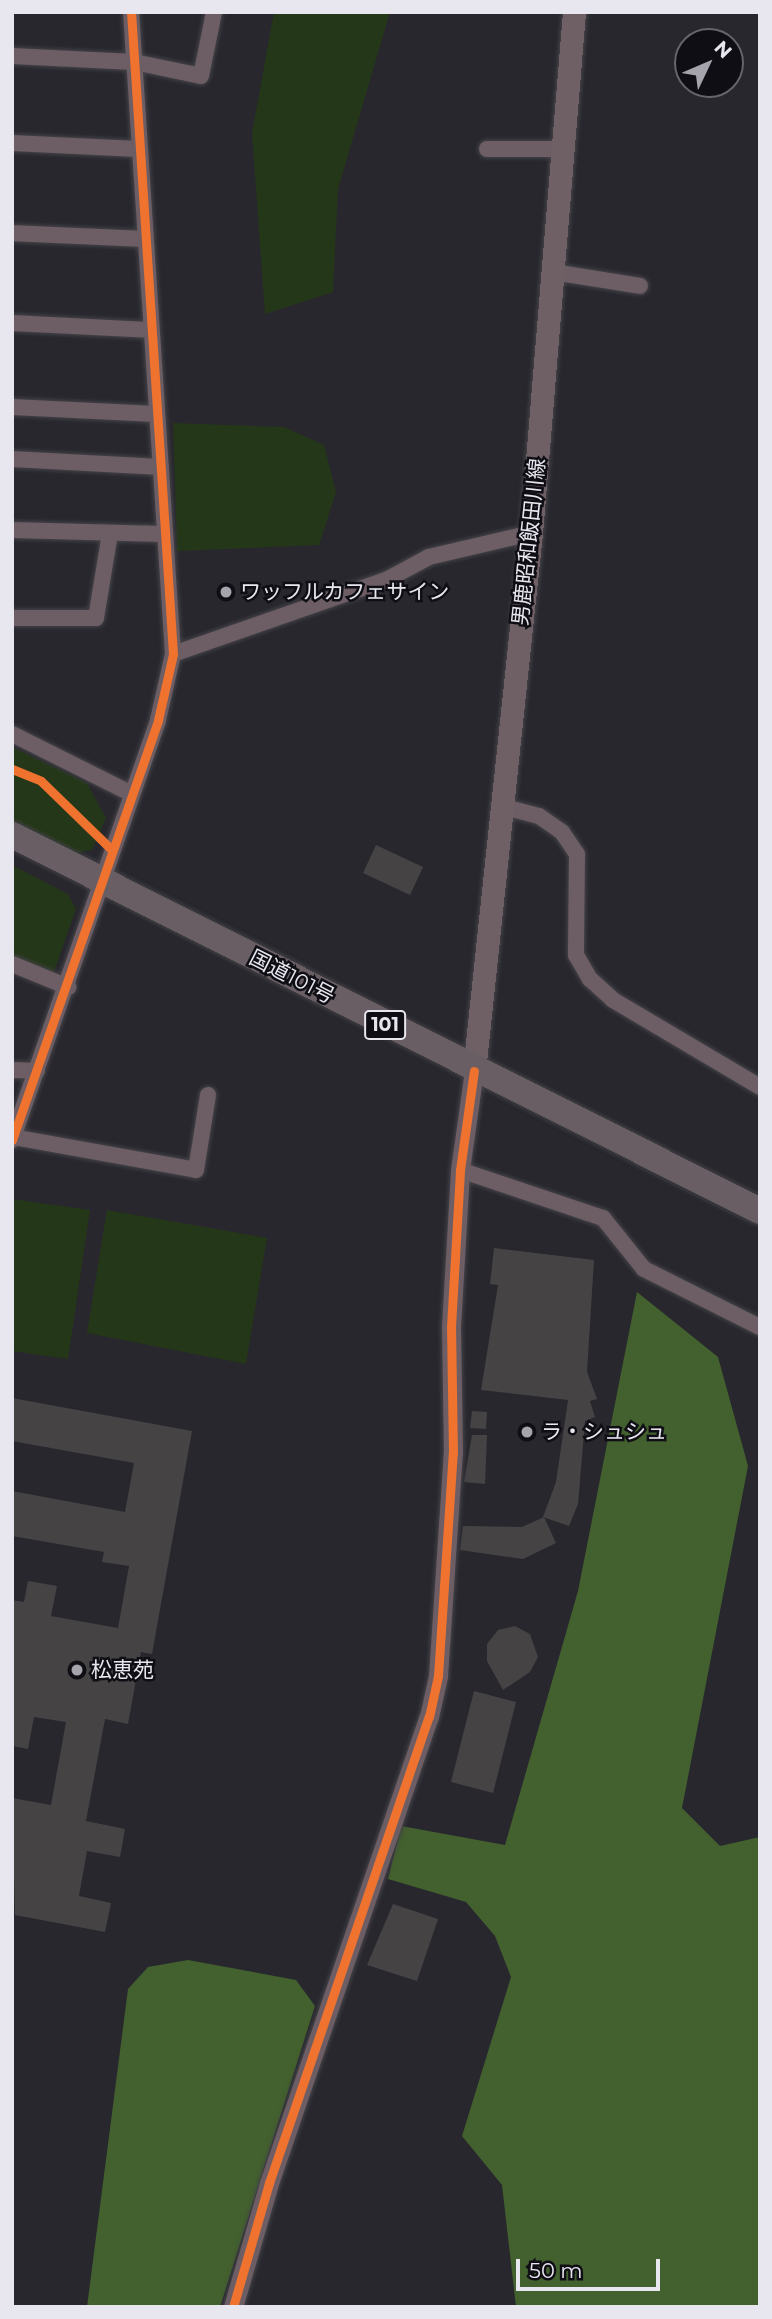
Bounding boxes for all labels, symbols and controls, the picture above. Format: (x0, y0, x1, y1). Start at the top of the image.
north arrow (674, 28, 744, 98)
text: N (709, 36, 737, 63)
street label: 男鹿昭和飯田川線 (508, 457, 550, 627)
place label: ワッフルカフェサイン (240, 579, 450, 605)
marker: ワッフルカフェサイン (218, 584, 234, 600)
street label: 国道101号 (245, 945, 339, 1009)
road number: 101 (364, 1009, 406, 1040)
place label: ラ・シュシュ (541, 1419, 667, 1445)
marker: ラ・シュシュ (519, 1424, 535, 1440)
place label: 松恵苑 (91, 1657, 154, 1683)
marker: 松恵苑 (69, 1662, 85, 1678)
scale bar (520, 2246, 664, 2290)
text: 50 m (529, 2258, 583, 2283)

